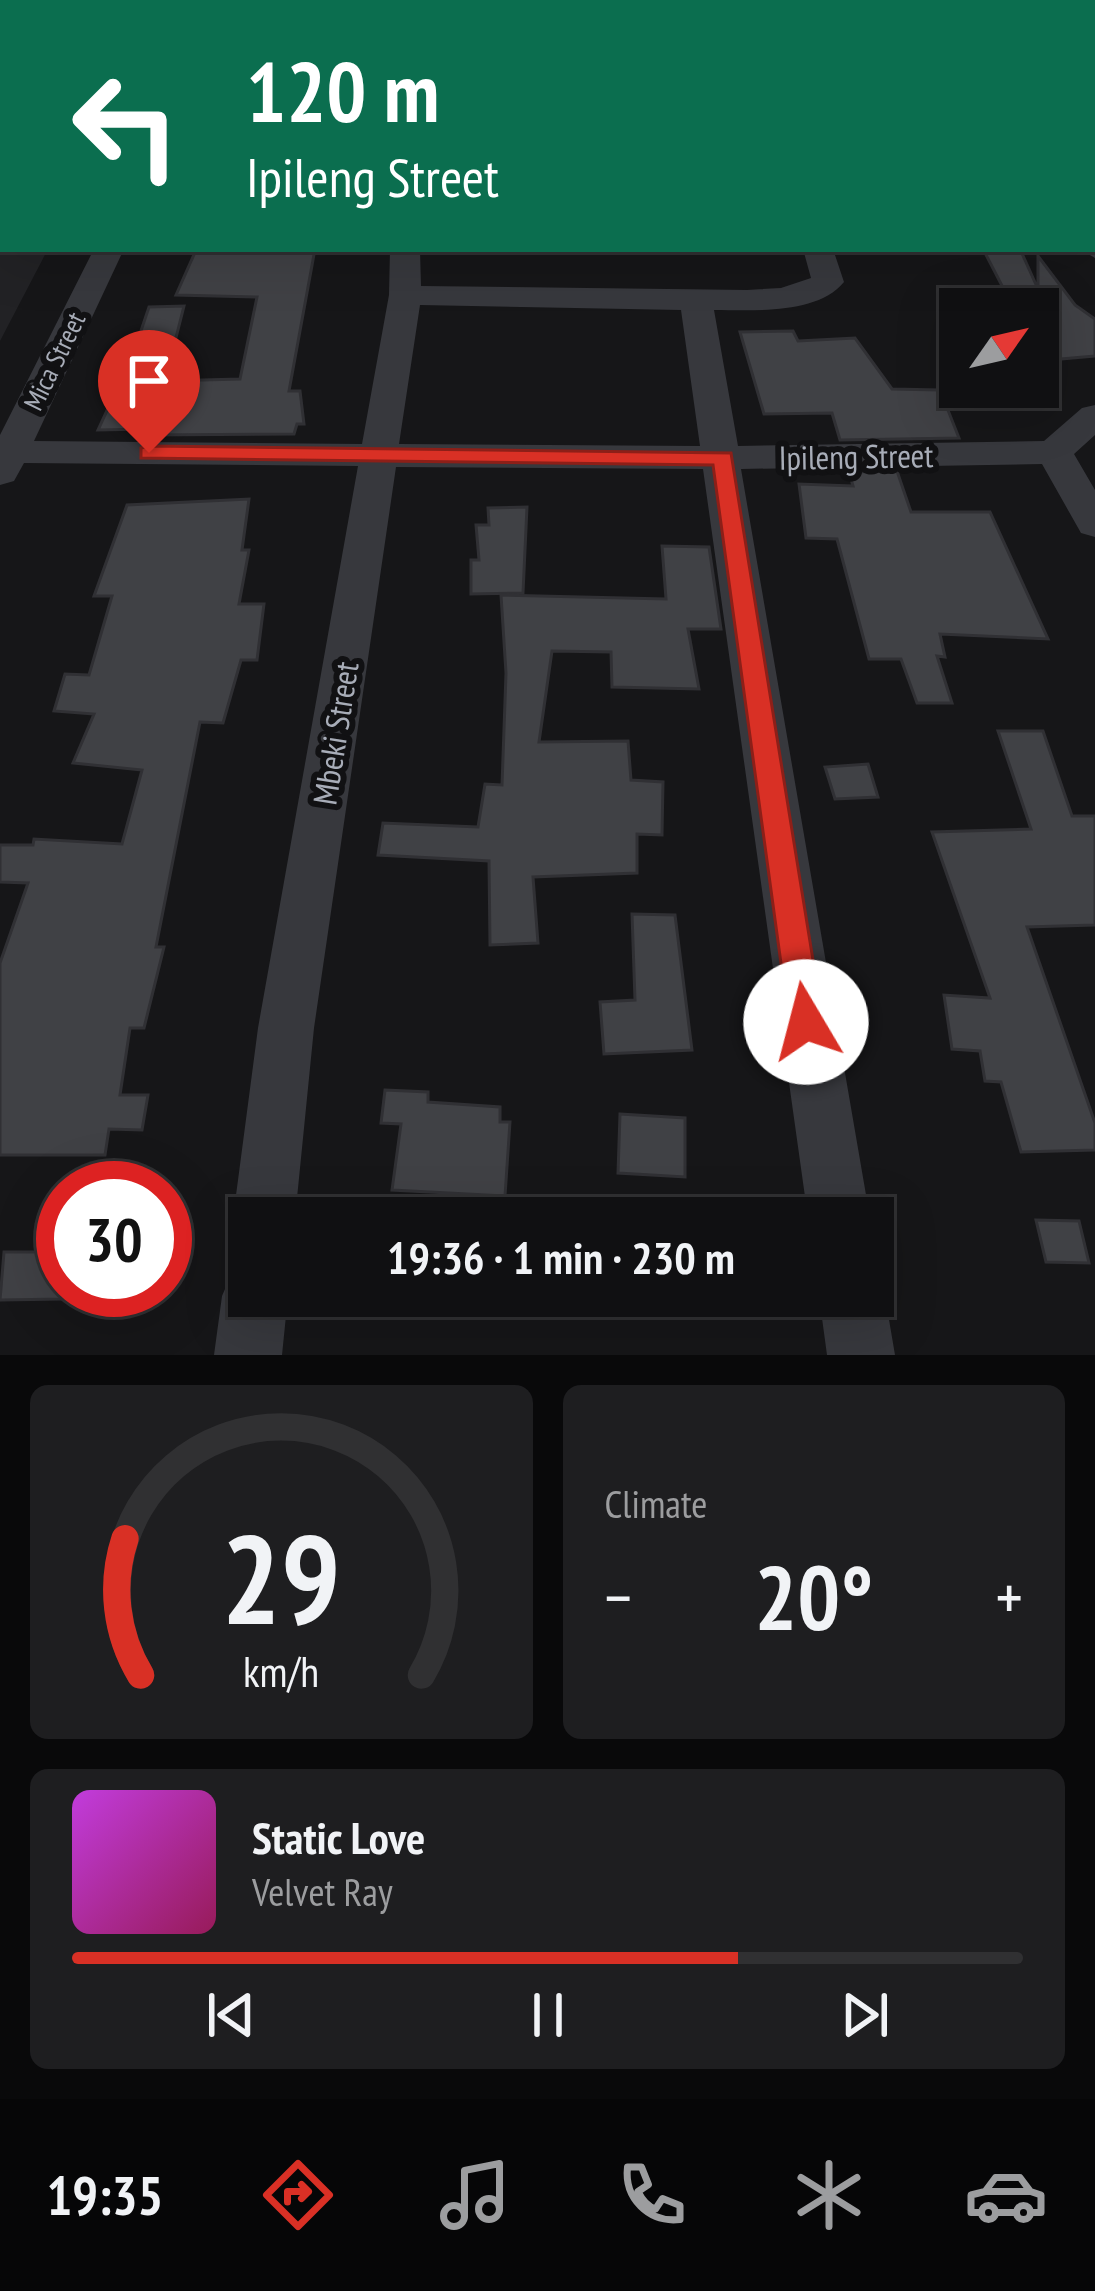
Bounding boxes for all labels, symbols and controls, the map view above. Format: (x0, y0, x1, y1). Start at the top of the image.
text: 120 m (246, 36, 439, 145)
icon: left (48, 48, 204, 204)
text: Ipileng Street (246, 142, 499, 212)
north arrow (939, 288, 1059, 408)
map controls (939, 288, 1059, 408)
street label: Mica Street (16, 306, 93, 416)
pin (98, 330, 200, 453)
icon: arrive (116, 348, 182, 414)
street label: Ipileng Street (778, 433, 934, 479)
street label: Mbeki Street (302, 658, 368, 808)
position arrow (743, 959, 869, 1085)
speed limit sign: 30 (36, 1161, 192, 1317)
text: 19:36 · 1 min · 230 m (387, 1228, 735, 1286)
text: Climate (605, 1478, 707, 1529)
text: 29 (222, 1497, 341, 1658)
text: 20° (754, 1538, 873, 1655)
text: − (605, 1554, 632, 1639)
text: + (996, 1554, 1023, 1639)
text: km/h (243, 1643, 319, 1699)
text: Static Love (252, 1808, 425, 1866)
text: Velvet Ray (252, 1866, 393, 1917)
icon: previous (198, 1982, 264, 2048)
icon: pause (515, 1982, 581, 2048)
icon: next (832, 1982, 898, 2048)
icon: directions (256, 2153, 340, 2237)
icon: music (433, 2153, 517, 2237)
icon: phone (610, 2153, 694, 2237)
icon: climate (787, 2153, 871, 2237)
icon: car (964, 2153, 1048, 2237)
text: 19:35 (47, 2160, 163, 2230)

